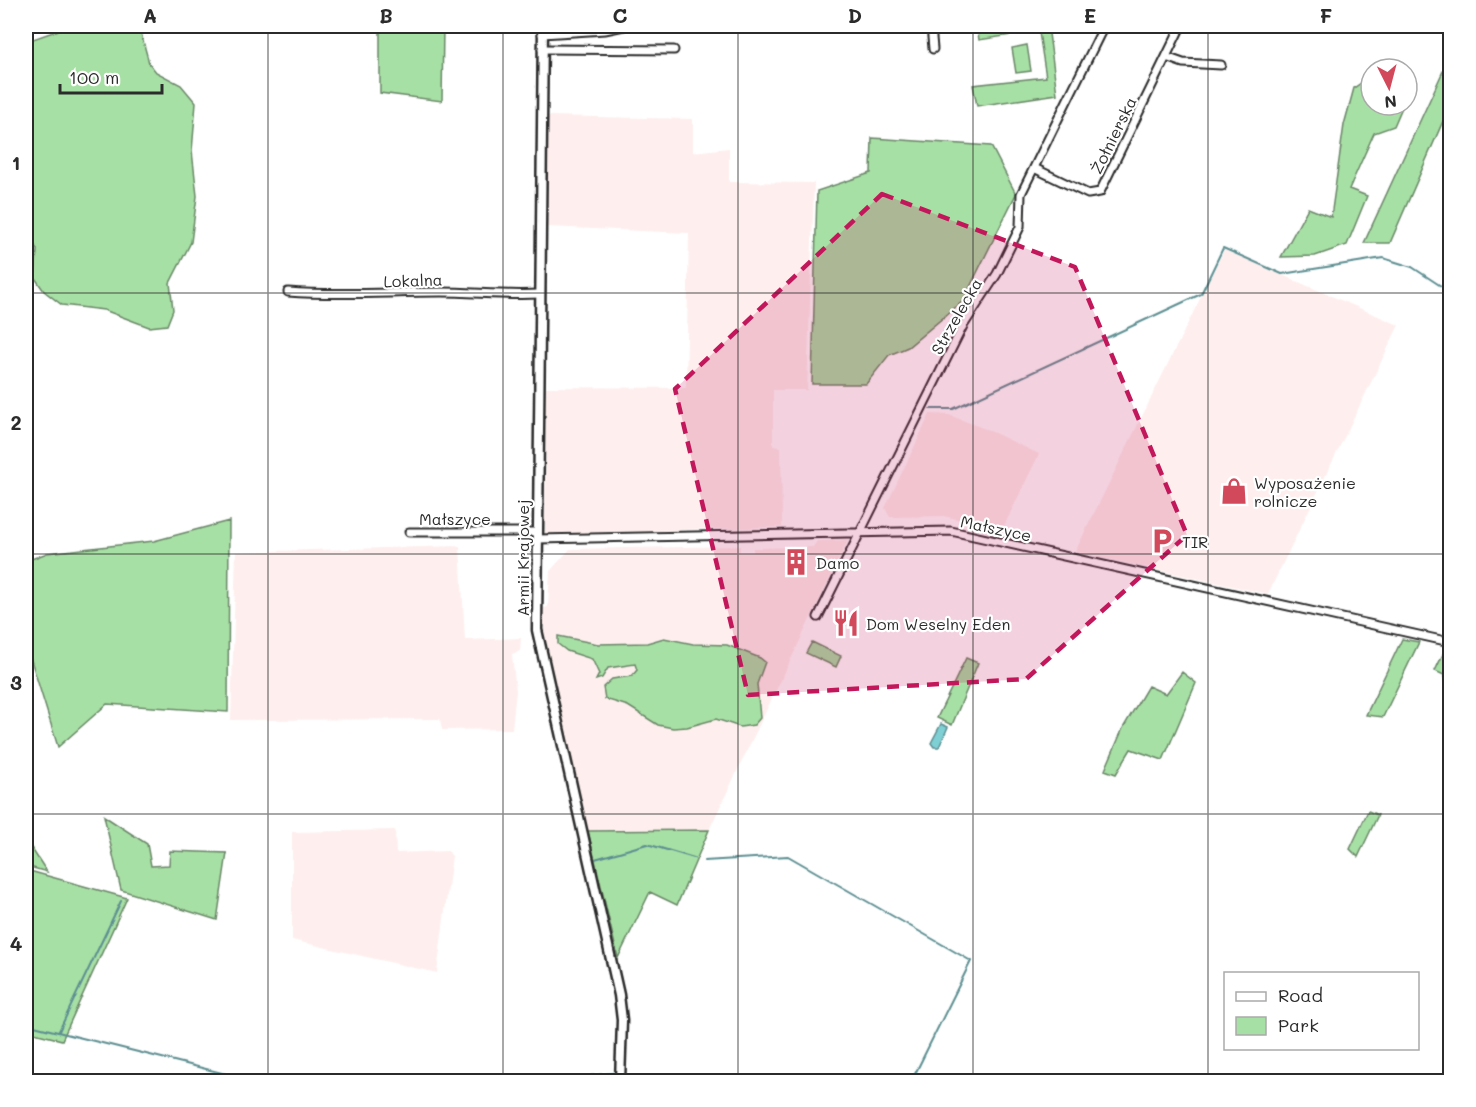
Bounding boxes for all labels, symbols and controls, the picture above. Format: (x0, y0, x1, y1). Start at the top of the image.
text: A (143, 2, 157, 28)
text: B (379, 2, 393, 28)
text: C (613, 2, 628, 28)
text: D (848, 2, 862, 28)
text: E (1084, 2, 1096, 28)
text: F (1320, 2, 1333, 28)
scale bar (60, 57, 162, 95)
north arrow (1359, 57, 1419, 117)
text: 100 m (69, 65, 119, 89)
text: N (1383, 91, 1398, 113)
street label: Żołnierska (1085, 93, 1141, 177)
text: 1 (12, 149, 20, 175)
street label: Lokalna (383, 268, 443, 292)
street label: Strzelecka (926, 274, 986, 358)
text: 2 (10, 409, 22, 435)
place label: Wyposażenie rolnicze (1254, 472, 1356, 511)
shop icon: Wyposażenie rolnicze (1219, 476, 1249, 506)
street label: Armii Krajowej (512, 499, 533, 617)
street label: Małszyce (419, 508, 491, 529)
street label: Małszyce (959, 510, 1033, 546)
parking icon: TIR (1147, 526, 1177, 556)
place label: TIR (1182, 531, 1208, 552)
building icon: Damo (781, 547, 811, 577)
place label: Damo (816, 552, 859, 573)
restaurant icon: Dom Weselny Eden (831, 608, 861, 638)
place label: Dom Weselny Eden (866, 613, 1010, 634)
text: 3 (10, 669, 22, 695)
text: 4 (10, 930, 23, 956)
legend (1224, 972, 1419, 1050)
text: Road (1278, 983, 1323, 1007)
text: Park (1278, 1013, 1319, 1037)

